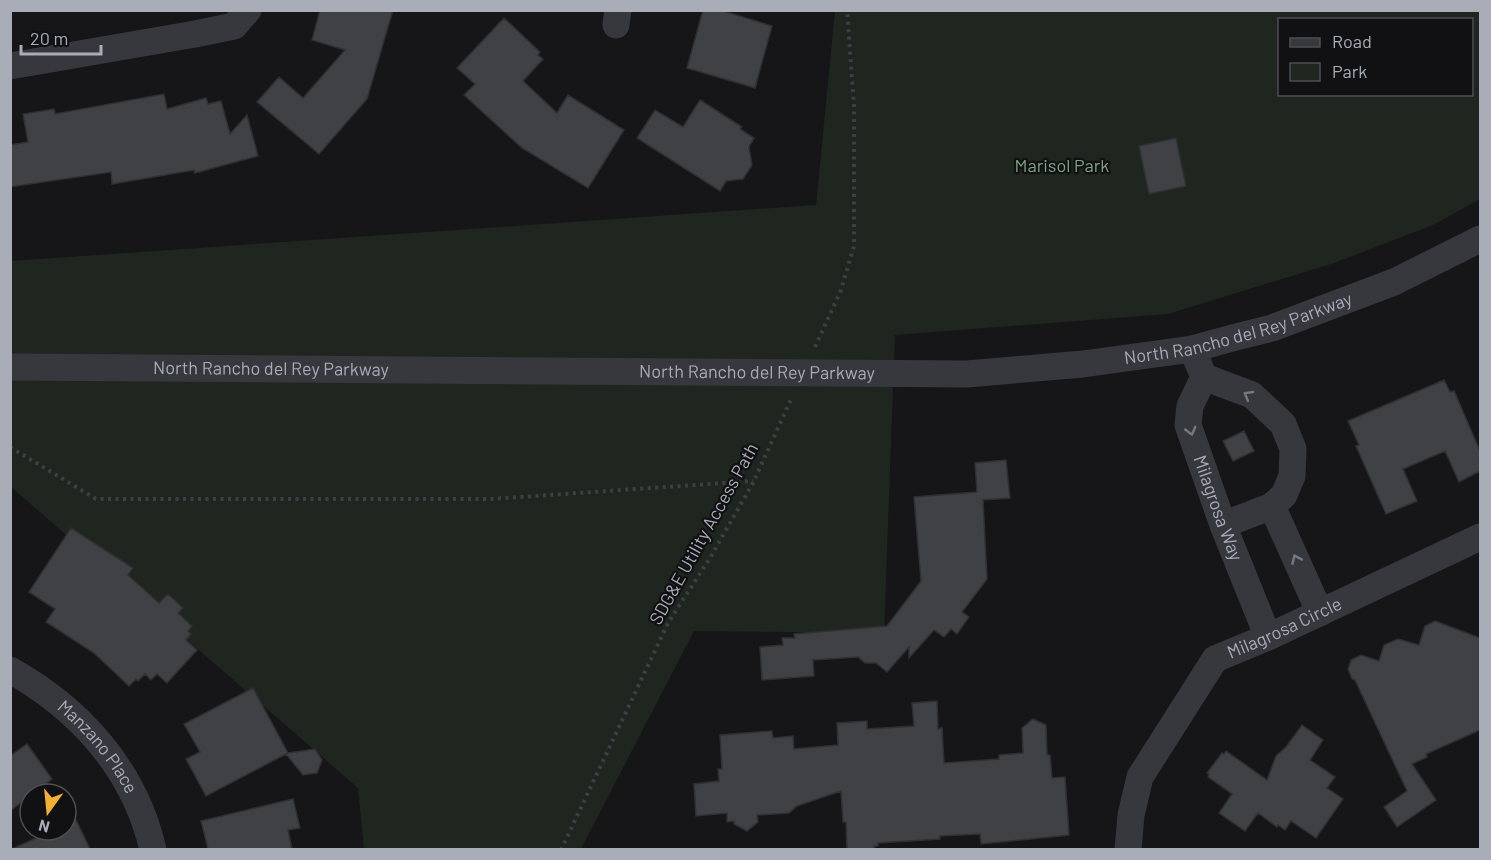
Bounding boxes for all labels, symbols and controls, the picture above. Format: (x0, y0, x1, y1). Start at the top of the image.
scale bar (21, 18, 100, 56)
legend (1278, 18, 1473, 96)
text: 20 m (30, 27, 68, 49)
text: Road (1332, 30, 1372, 52)
text: Park (1332, 60, 1367, 82)
park label: Marisol Park (1015, 154, 1109, 176)
street label: North Rancho del Rey Parkway (1123, 287, 1355, 368)
street label: North Rancho del Rey Parkway (153, 356, 389, 380)
street label: North Rancho del Rey Parkway (639, 360, 875, 383)
one-way arrow (1244, 391, 1255, 402)
one-way arrow (1184, 425, 1196, 436)
street label: SDG&E Utility Access Path (644, 439, 762, 628)
street label: Milagrosa Way (1189, 452, 1248, 564)
one-way arrow (1291, 554, 1303, 565)
street label: Milagrosa Circle (1224, 592, 1345, 663)
street label: Manzano Place (54, 695, 143, 797)
north arrow (18, 782, 78, 842)
text: N (36, 816, 52, 838)

